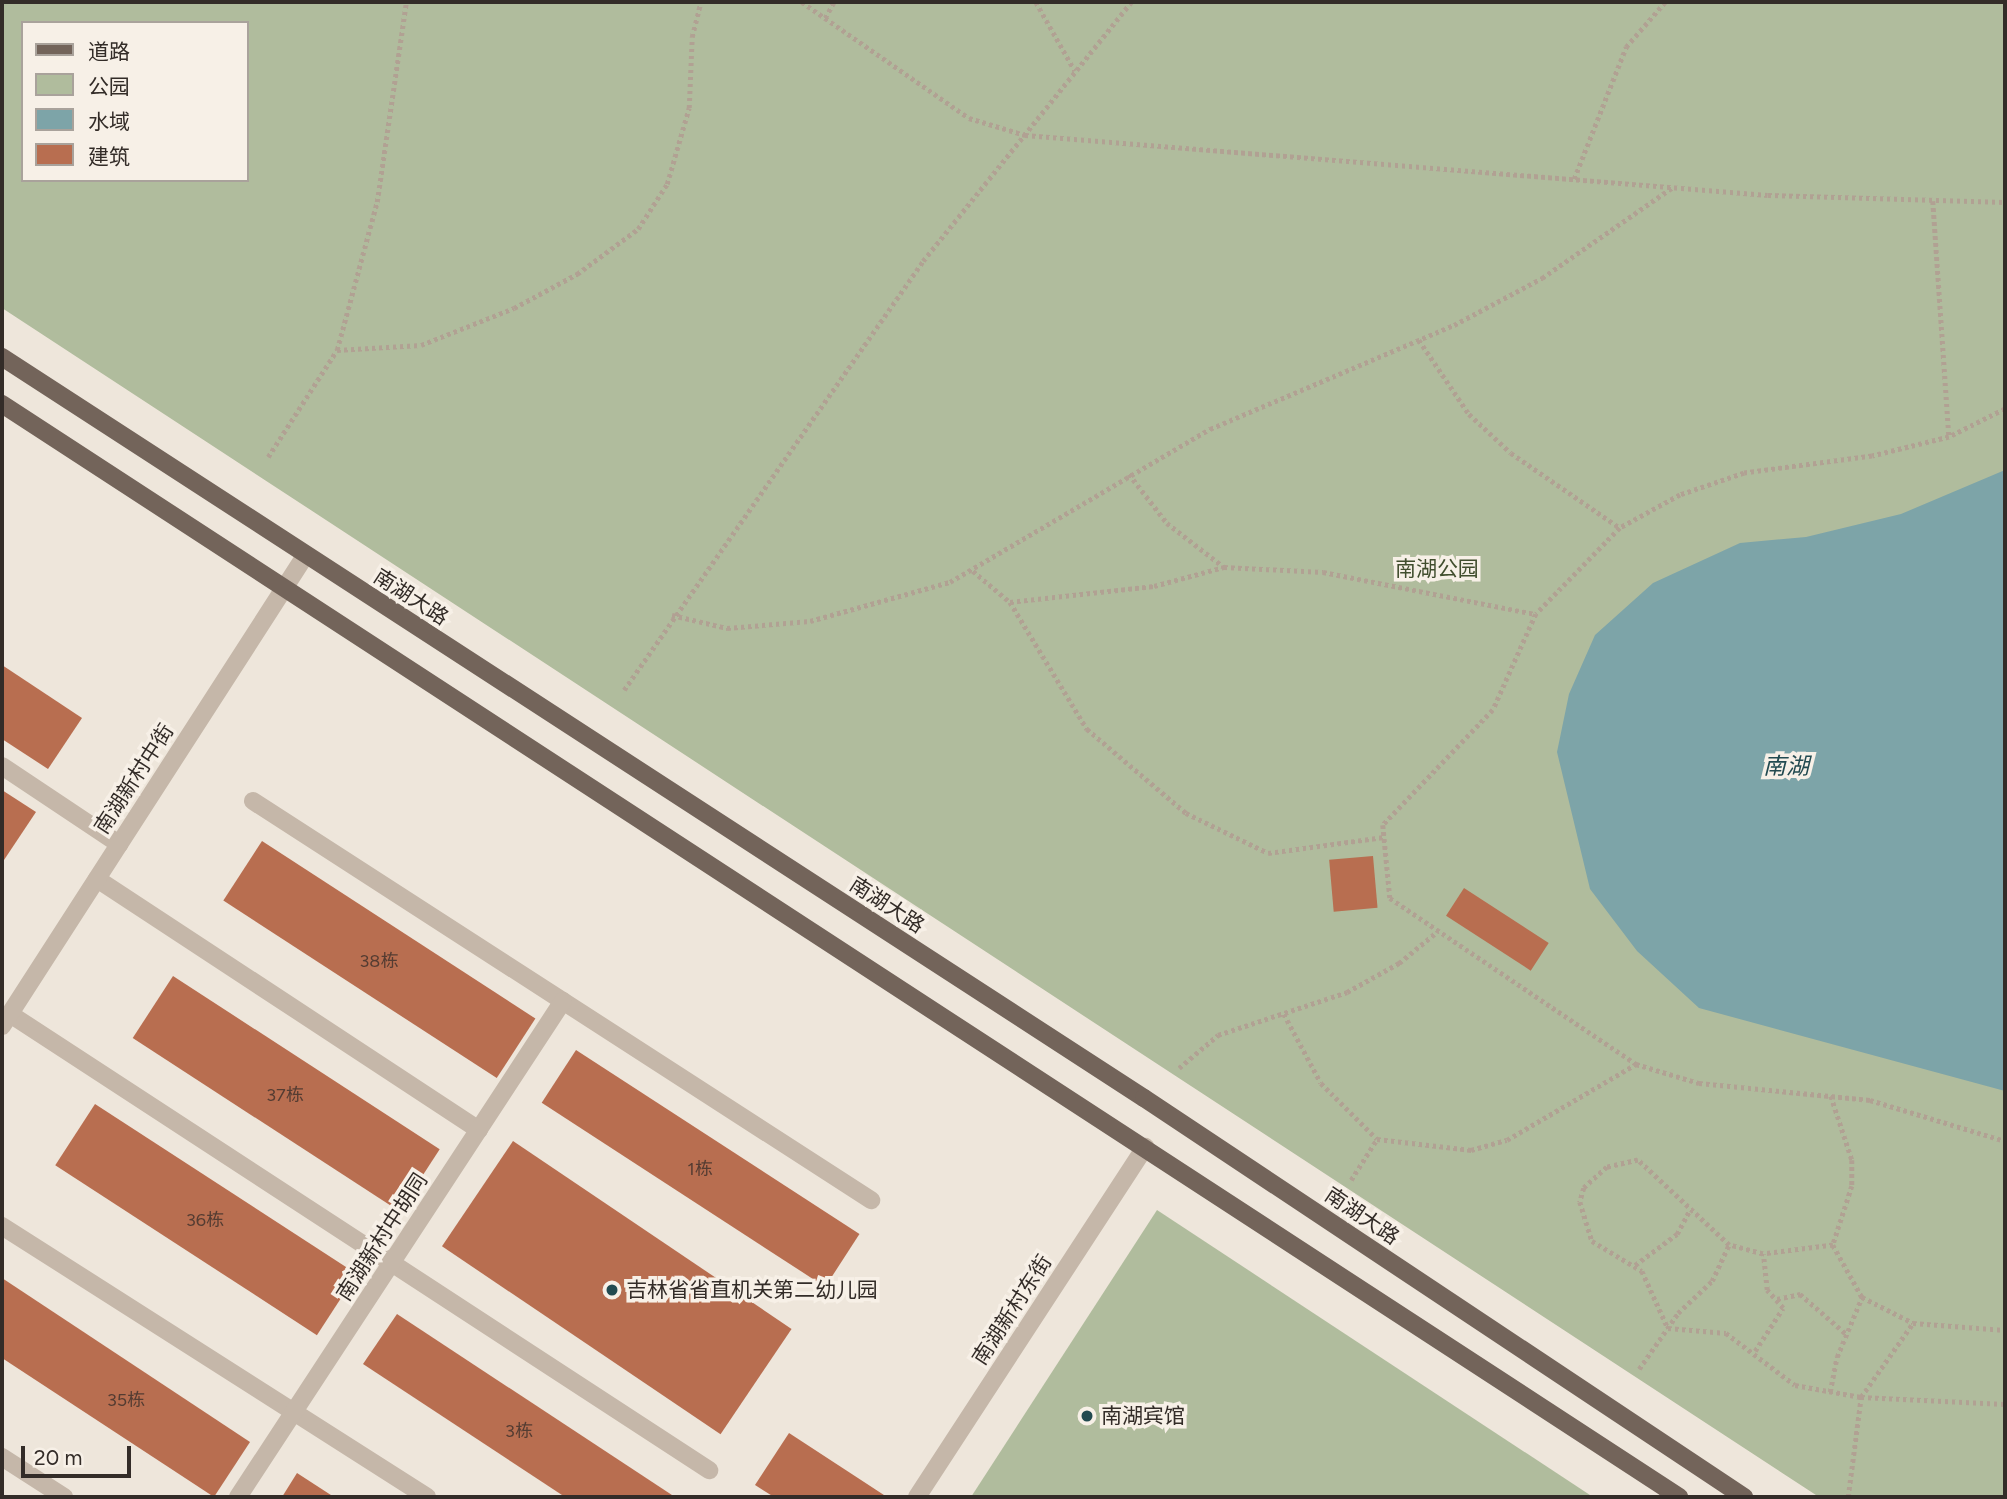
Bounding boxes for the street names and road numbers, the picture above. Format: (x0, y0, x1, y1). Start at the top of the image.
street label: 南湖大路 (369, 564, 453, 630)
street label: 南湖新村中街 (89, 719, 179, 839)
street label: 南湖大路 (845, 872, 929, 938)
street label: 南湖新村中胡同 (331, 1168, 433, 1306)
street label: 南湖大路 (1320, 1182, 1404, 1250)
street label: 南湖新村东街 (967, 1250, 1057, 1370)

